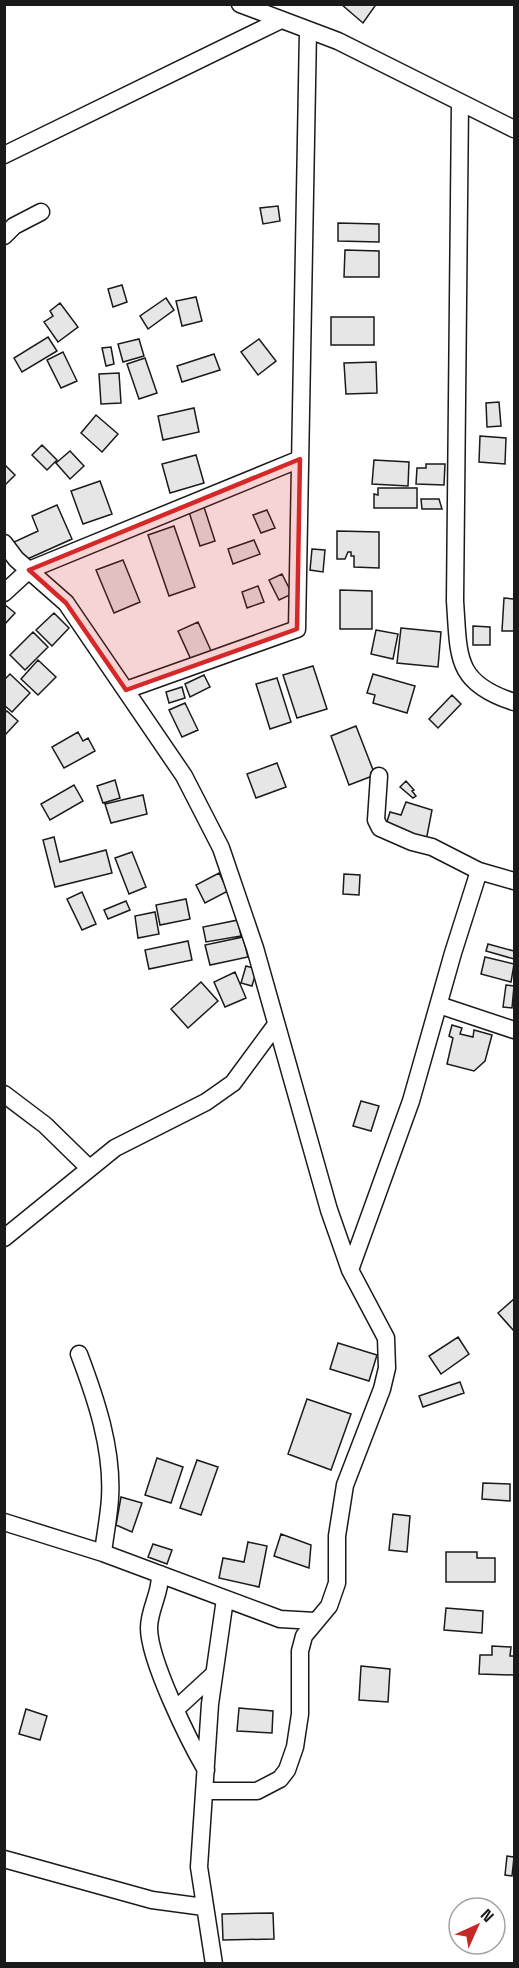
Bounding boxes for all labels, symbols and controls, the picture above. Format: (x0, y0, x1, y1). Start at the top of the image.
north arrow (447, 1896, 507, 1956)
text: N (476, 1905, 498, 1927)

